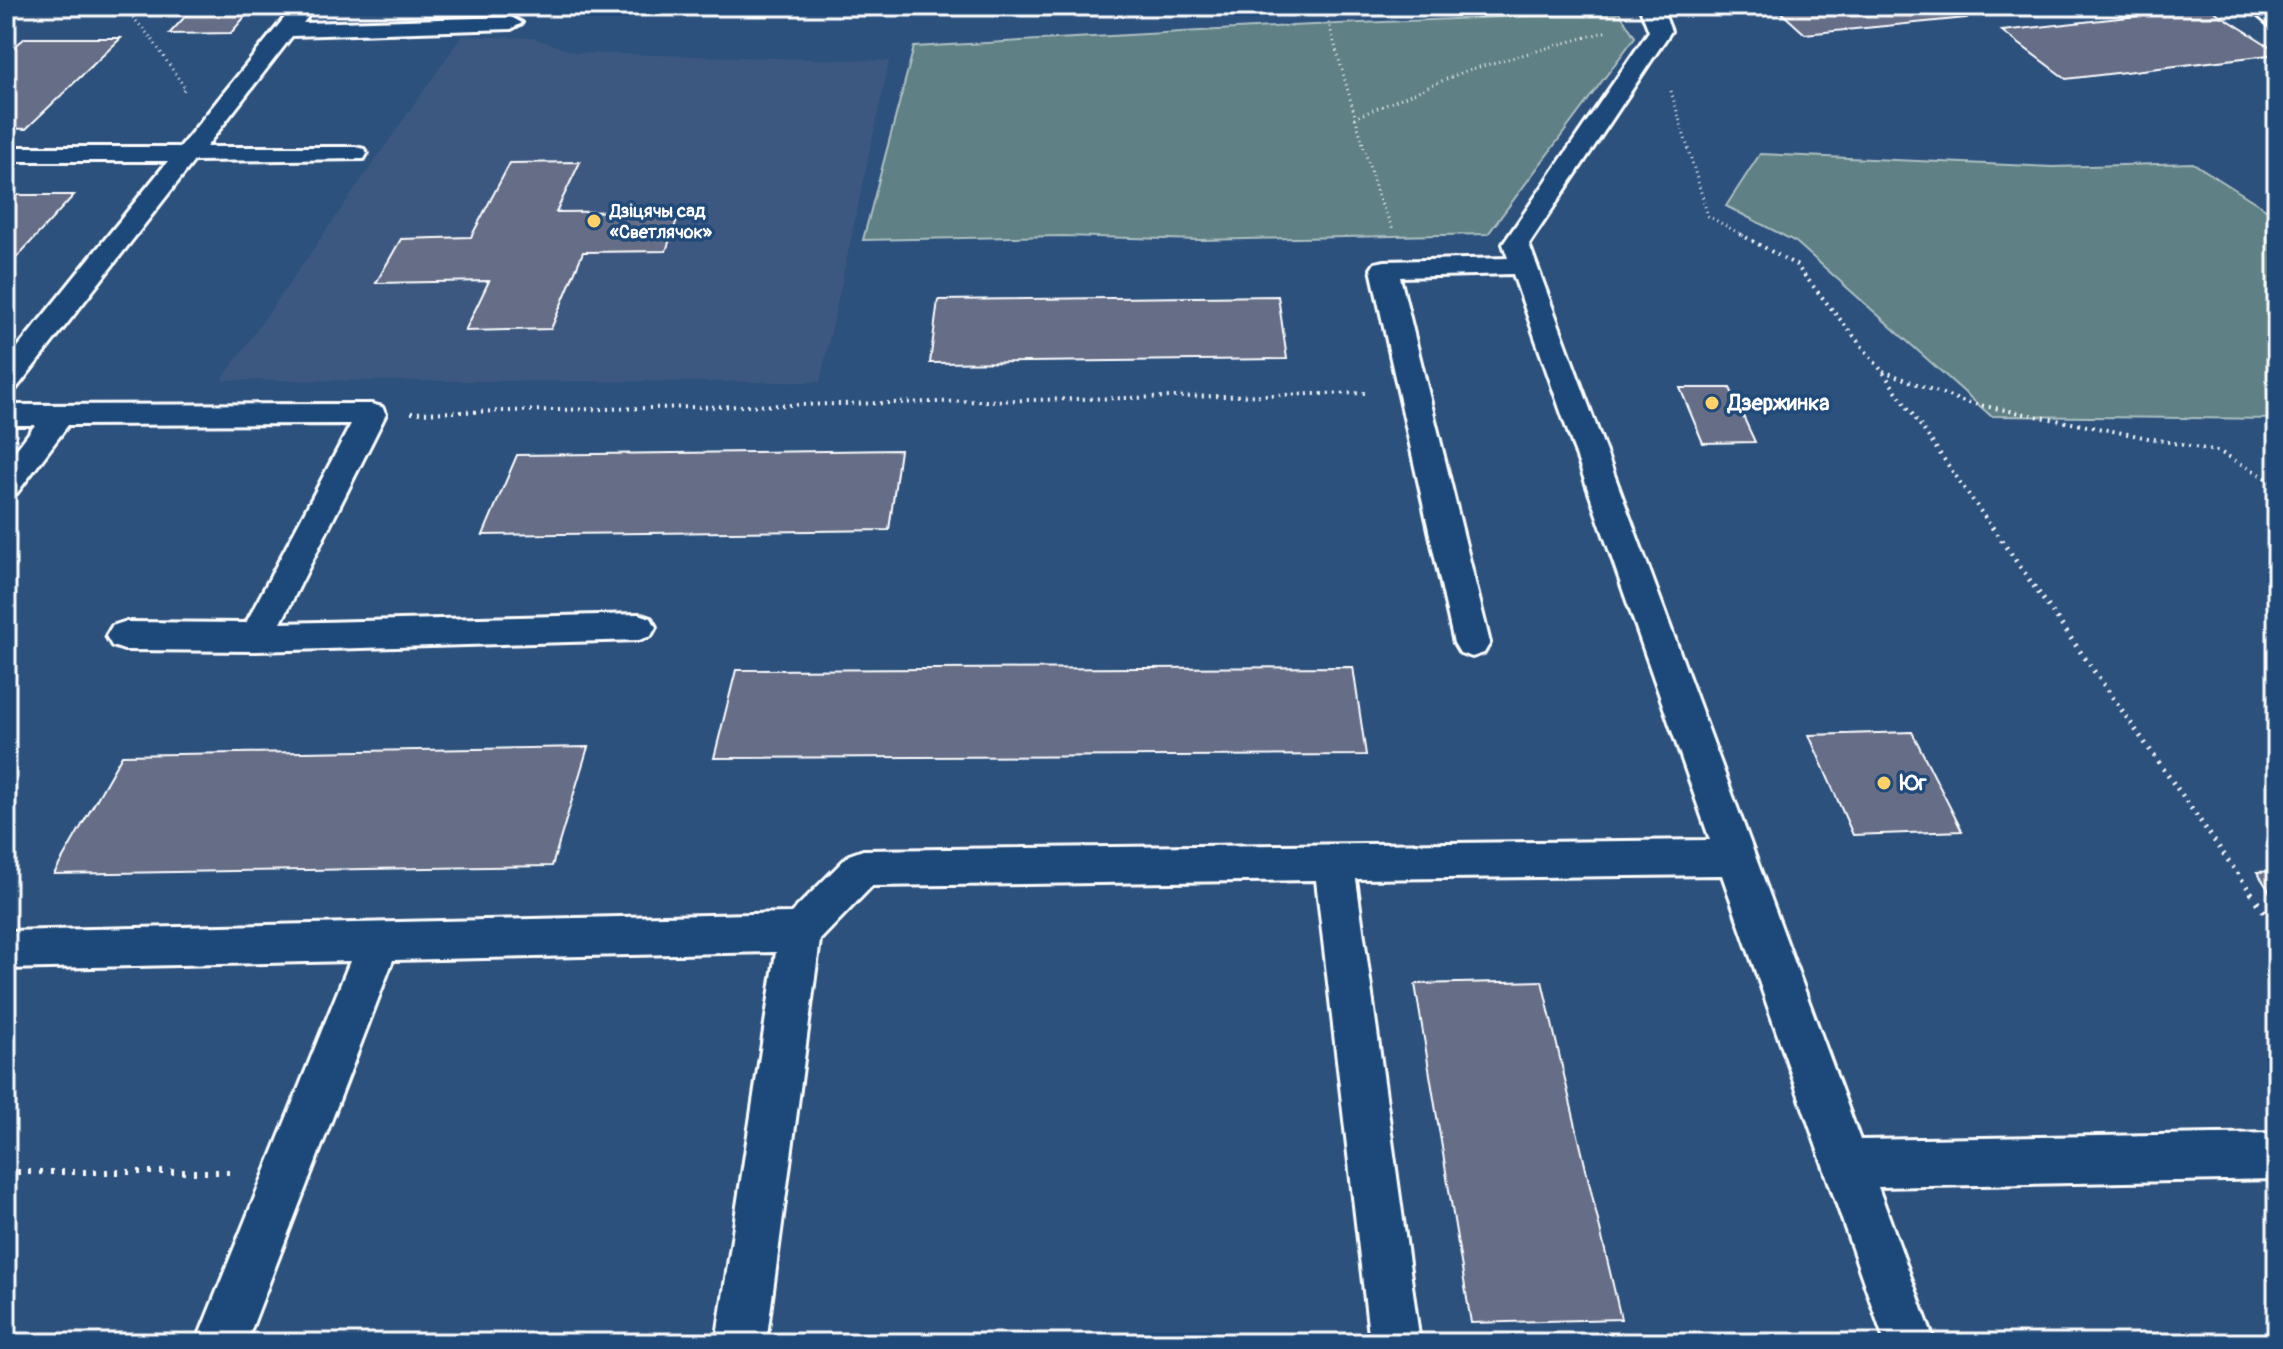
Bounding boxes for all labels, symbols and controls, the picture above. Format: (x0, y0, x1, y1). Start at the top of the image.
place label: Дзіцячы сад «Светлячок» (609, 200, 713, 244)
marker: Дзіцячы сад «Светлячок» (585, 212, 603, 230)
place label: Дзержинка (1726, 389, 1829, 417)
marker: Дзержинка (1703, 394, 1721, 412)
place label: Юг (1899, 769, 1927, 797)
marker: Юг (1875, 774, 1893, 792)

